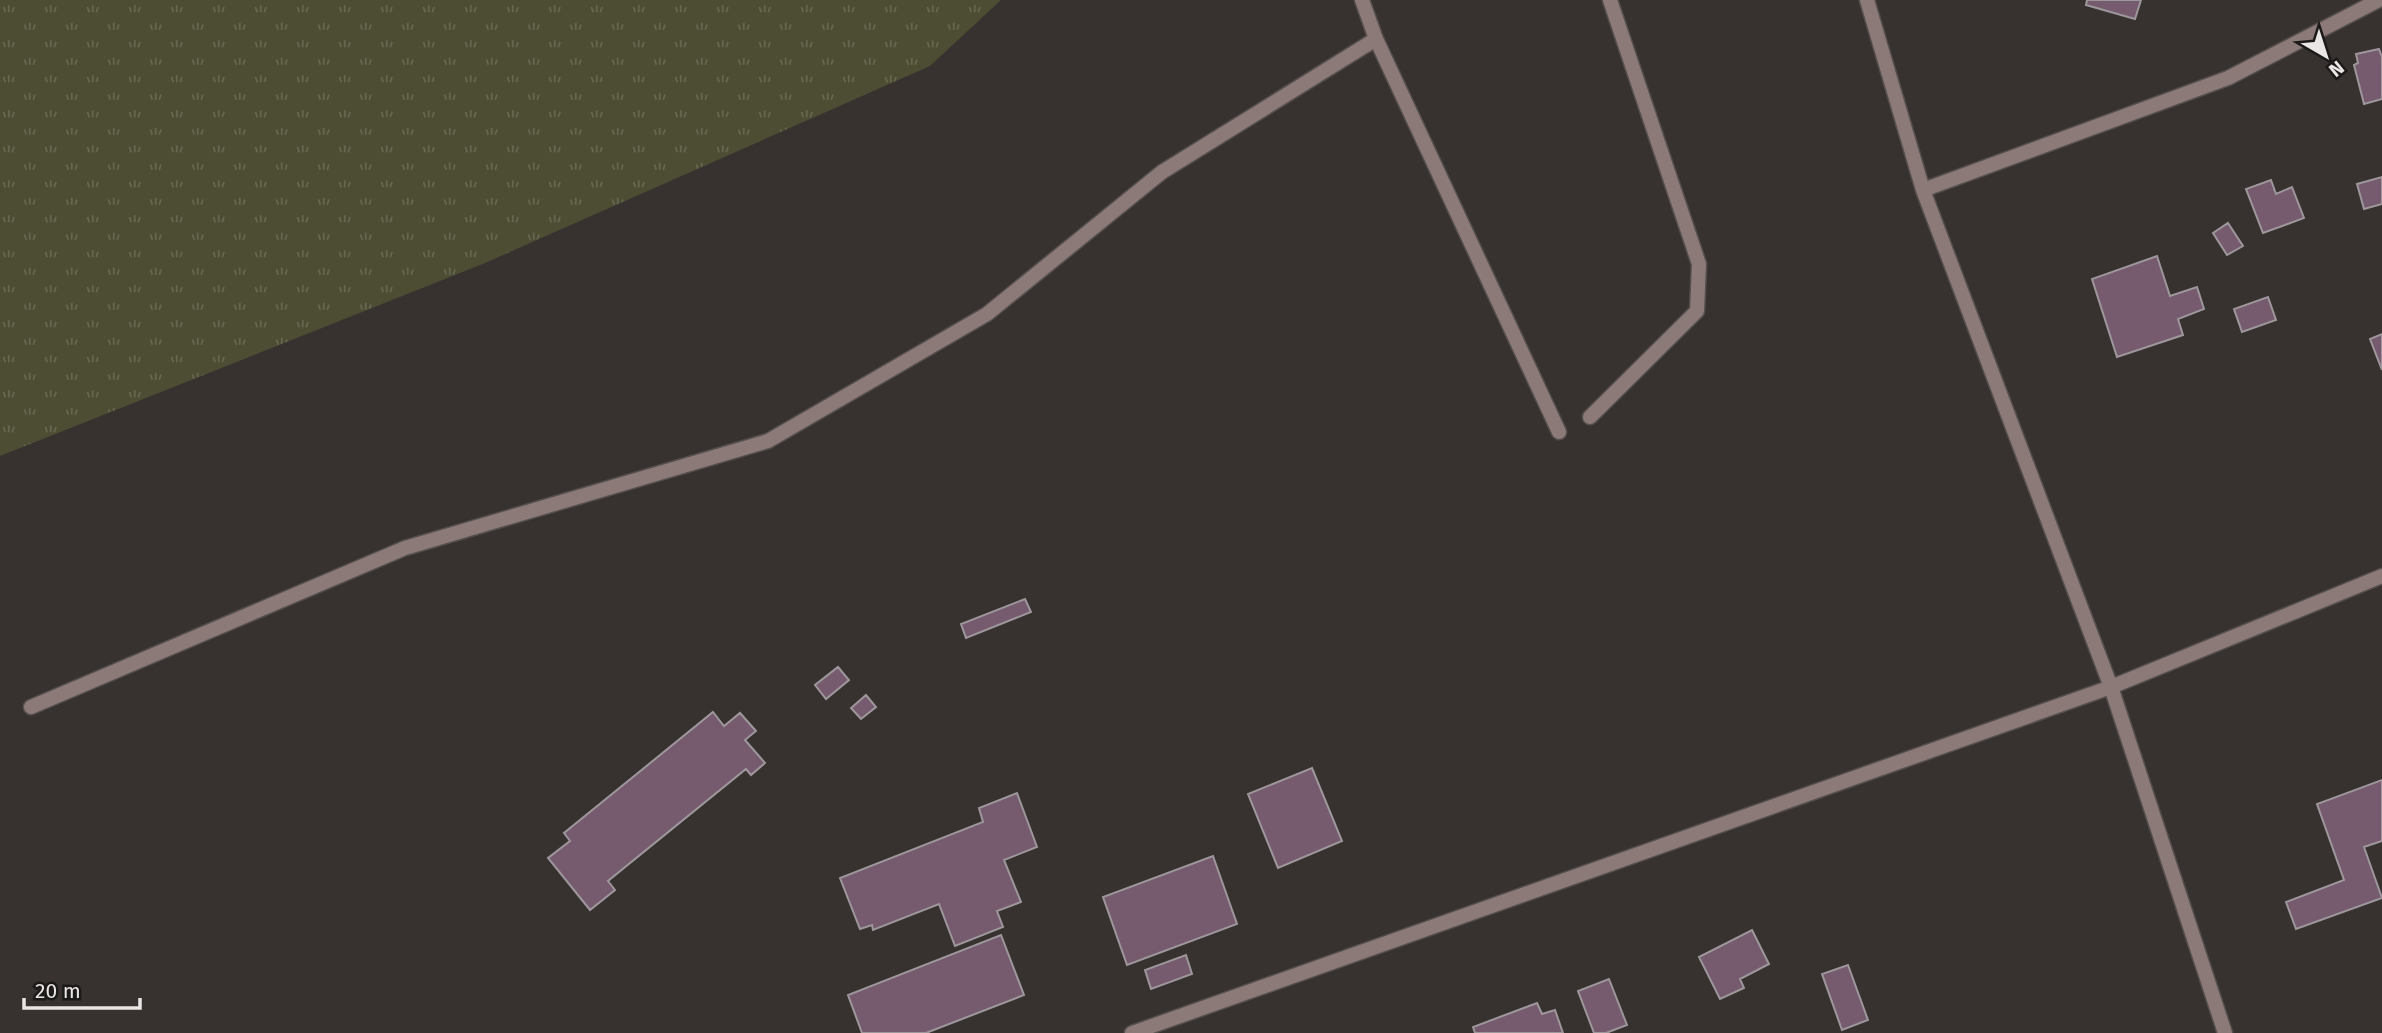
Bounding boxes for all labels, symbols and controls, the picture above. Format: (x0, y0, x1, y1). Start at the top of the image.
north arrow (2291, 21, 2361, 91)
text: N (2324, 56, 2349, 82)
scale bar (24, 967, 140, 1011)
text: 20 m (35, 978, 81, 1004)

